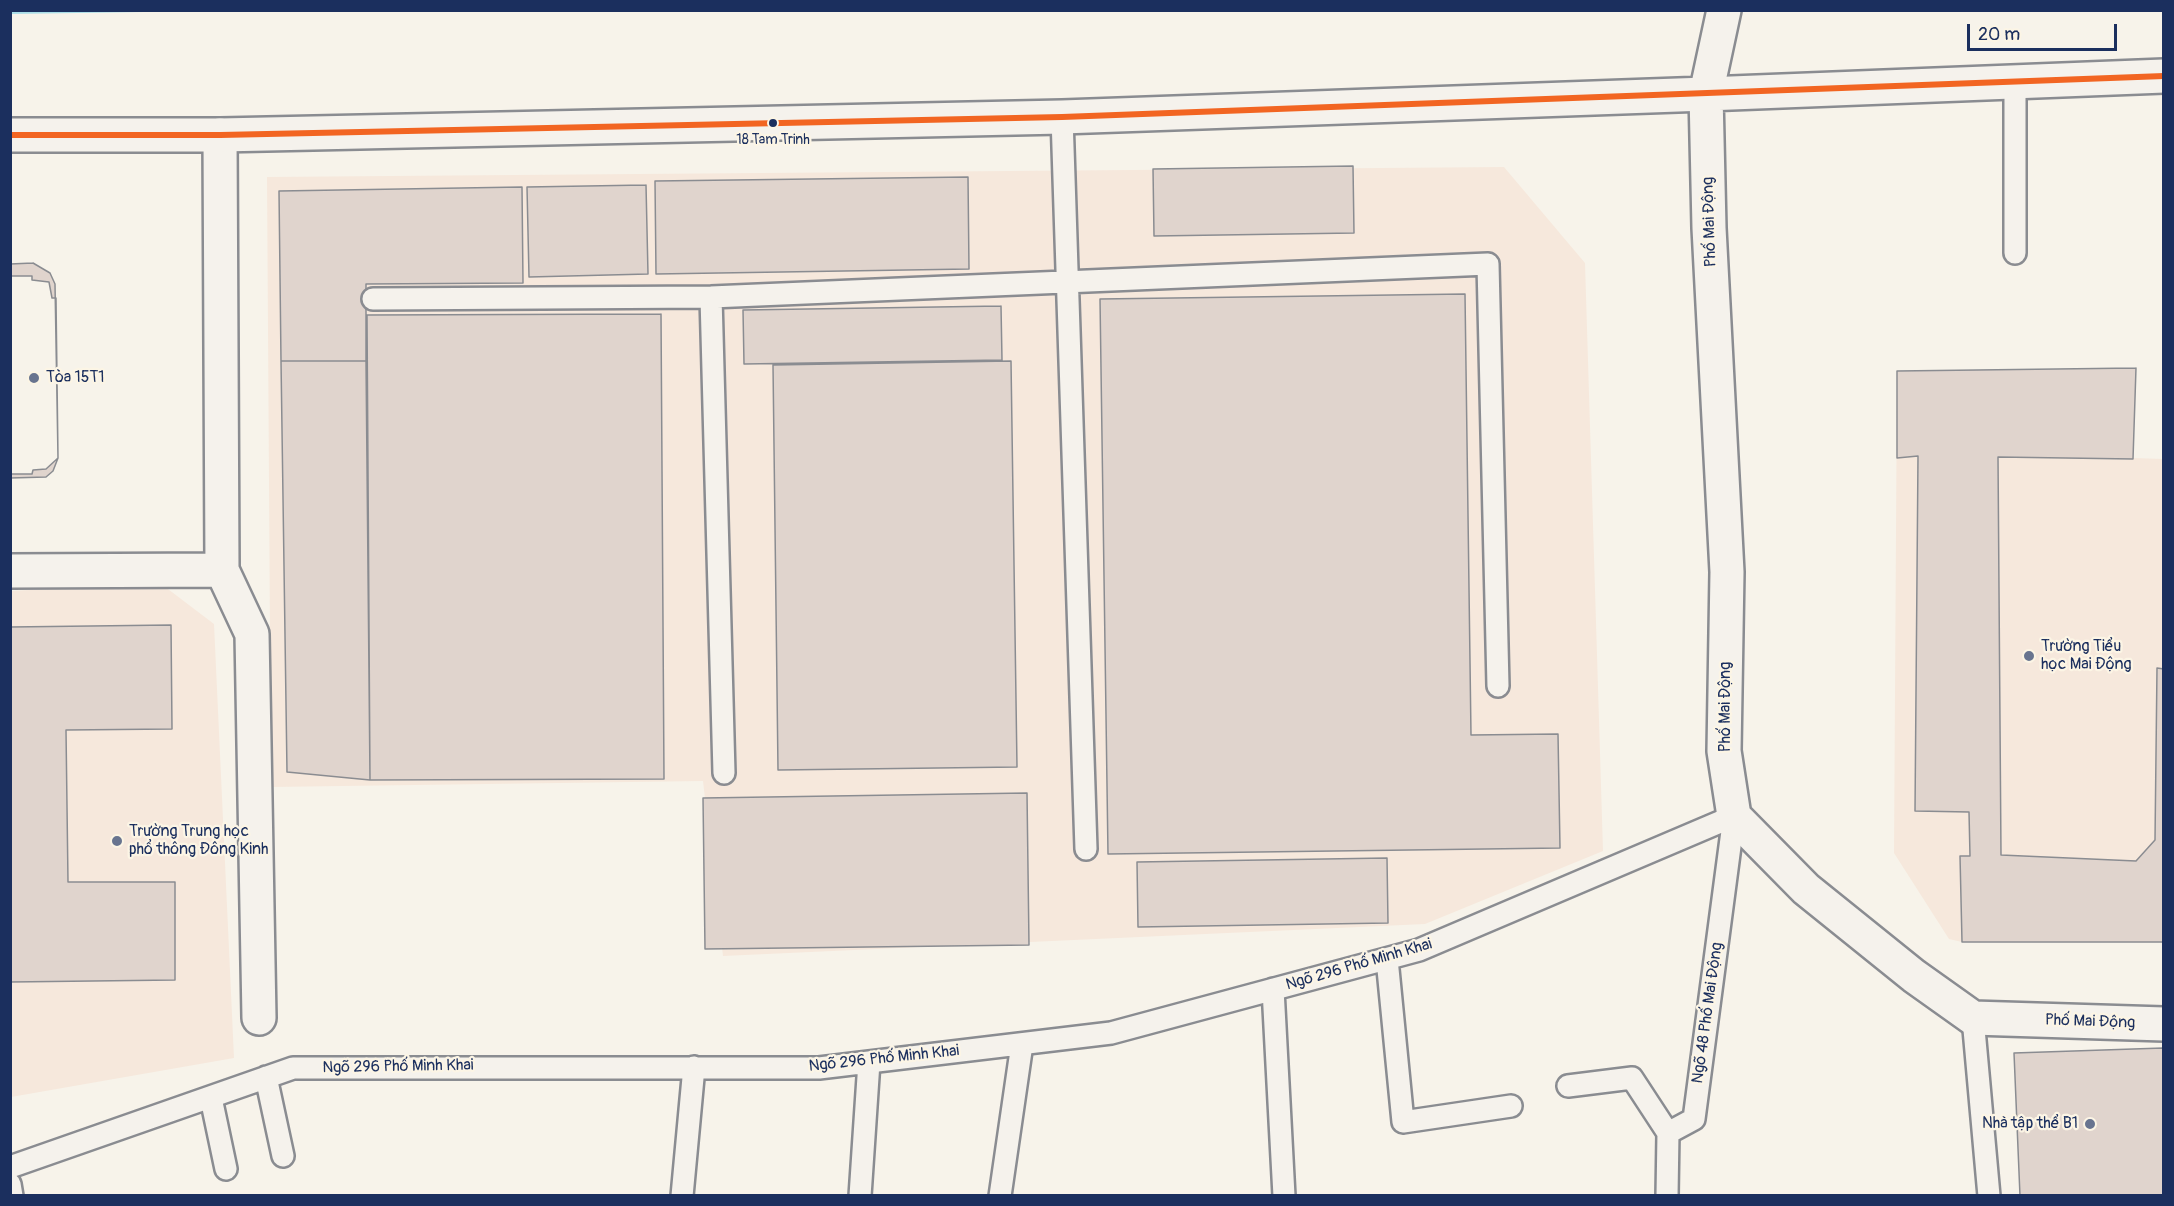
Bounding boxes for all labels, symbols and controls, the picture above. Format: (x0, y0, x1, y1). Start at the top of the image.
scale bar (1970, 12, 2120, 50)
text: 20 m (1978, 23, 2020, 46)
marker: 18 Tam Trinh (767, 117, 779, 129)
place label: 18 Tam Trinh (736, 132, 810, 148)
street label: Phố Mai Động (1699, 176, 1721, 268)
place label: Tòa 15T1 (46, 368, 105, 388)
marker: Tòa 15T1 (27, 371, 41, 385)
place label: Trường Tiểu học Mai Động (2041, 637, 2132, 675)
marker: Trường Tiểu học Mai Động (2022, 649, 2036, 663)
street label: Phố Mai Động (1716, 662, 1736, 752)
place label: Trường Trung học phổ thông Đông Kinh (129, 822, 269, 860)
marker: Trường Trung học phổ thông Đông Kinh (110, 834, 124, 848)
street label: Ngõ 296 Phố Minh Khai (1284, 935, 1434, 995)
street label: Ngõ 48 Phố Mai Động (1689, 941, 1727, 1085)
street label: Phố Mai Động (2044, 1011, 2136, 1033)
street label: Ngõ 296 Phố Minh Khai (808, 1042, 960, 1076)
street label: Ngõ 296 Phố Minh Khai (322, 1056, 474, 1078)
place label: Nhà tập thể B1 (1982, 1114, 2078, 1134)
marker: Nhà tập thể B1 (2083, 1117, 2097, 1131)

